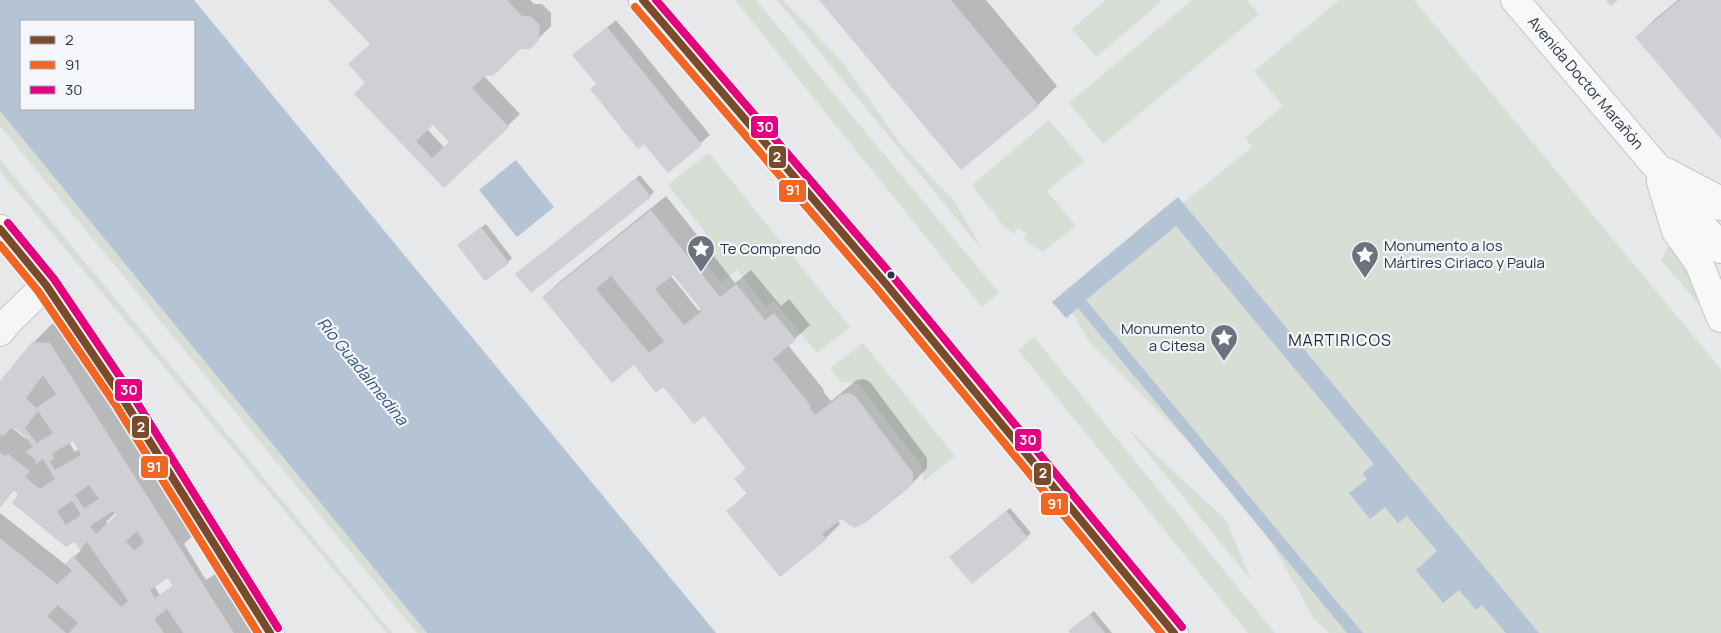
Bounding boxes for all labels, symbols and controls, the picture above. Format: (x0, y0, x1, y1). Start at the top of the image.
street label: Avenida Doctor Marañón (1523, 12, 1649, 154)
legend (20, 20, 195, 110)
text: 2 (65, 29, 74, 50)
text: 91 (65, 54, 80, 75)
text: 30 (65, 79, 82, 100)
line badge: 30 (750, 115, 779, 139)
text: 30 (756, 117, 774, 136)
line badge: 2 (768, 145, 787, 169)
text: 2 (773, 147, 781, 166)
line badge: 91 (778, 179, 807, 203)
text: 91 (786, 180, 800, 199)
place icon: Te Comprendo (686, 234, 716, 273)
place label: Monumento a los Mártires Ciriaco y Paula (1384, 235, 1545, 273)
place label: Te Comprendo (720, 238, 821, 259)
place icon: Monumento a los Mártires Ciriaco y Paula (1350, 240, 1380, 279)
unlabelled marker (886, 270, 896, 280)
water label: Río Guadalmedina (313, 312, 414, 430)
place label: Monumento a Citesa (1121, 318, 1205, 356)
place icon: Monumento a Citesa (1209, 323, 1239, 362)
district label: MARTIRICOS (1288, 329, 1392, 351)
line badge: 30 (114, 378, 143, 402)
text: 30 (120, 380, 138, 399)
line badge: 2 (131, 415, 150, 439)
text: 2 (137, 417, 145, 436)
line badge: 30 (1014, 428, 1042, 452)
text: 30 (1019, 430, 1037, 449)
line badge: 91 (140, 455, 169, 479)
text: 91 (147, 457, 161, 476)
line badge: 2 (1033, 462, 1052, 486)
text: 2 (1039, 463, 1047, 482)
line badge: 91 (1040, 492, 1069, 516)
text: 91 (1048, 494, 1062, 513)

